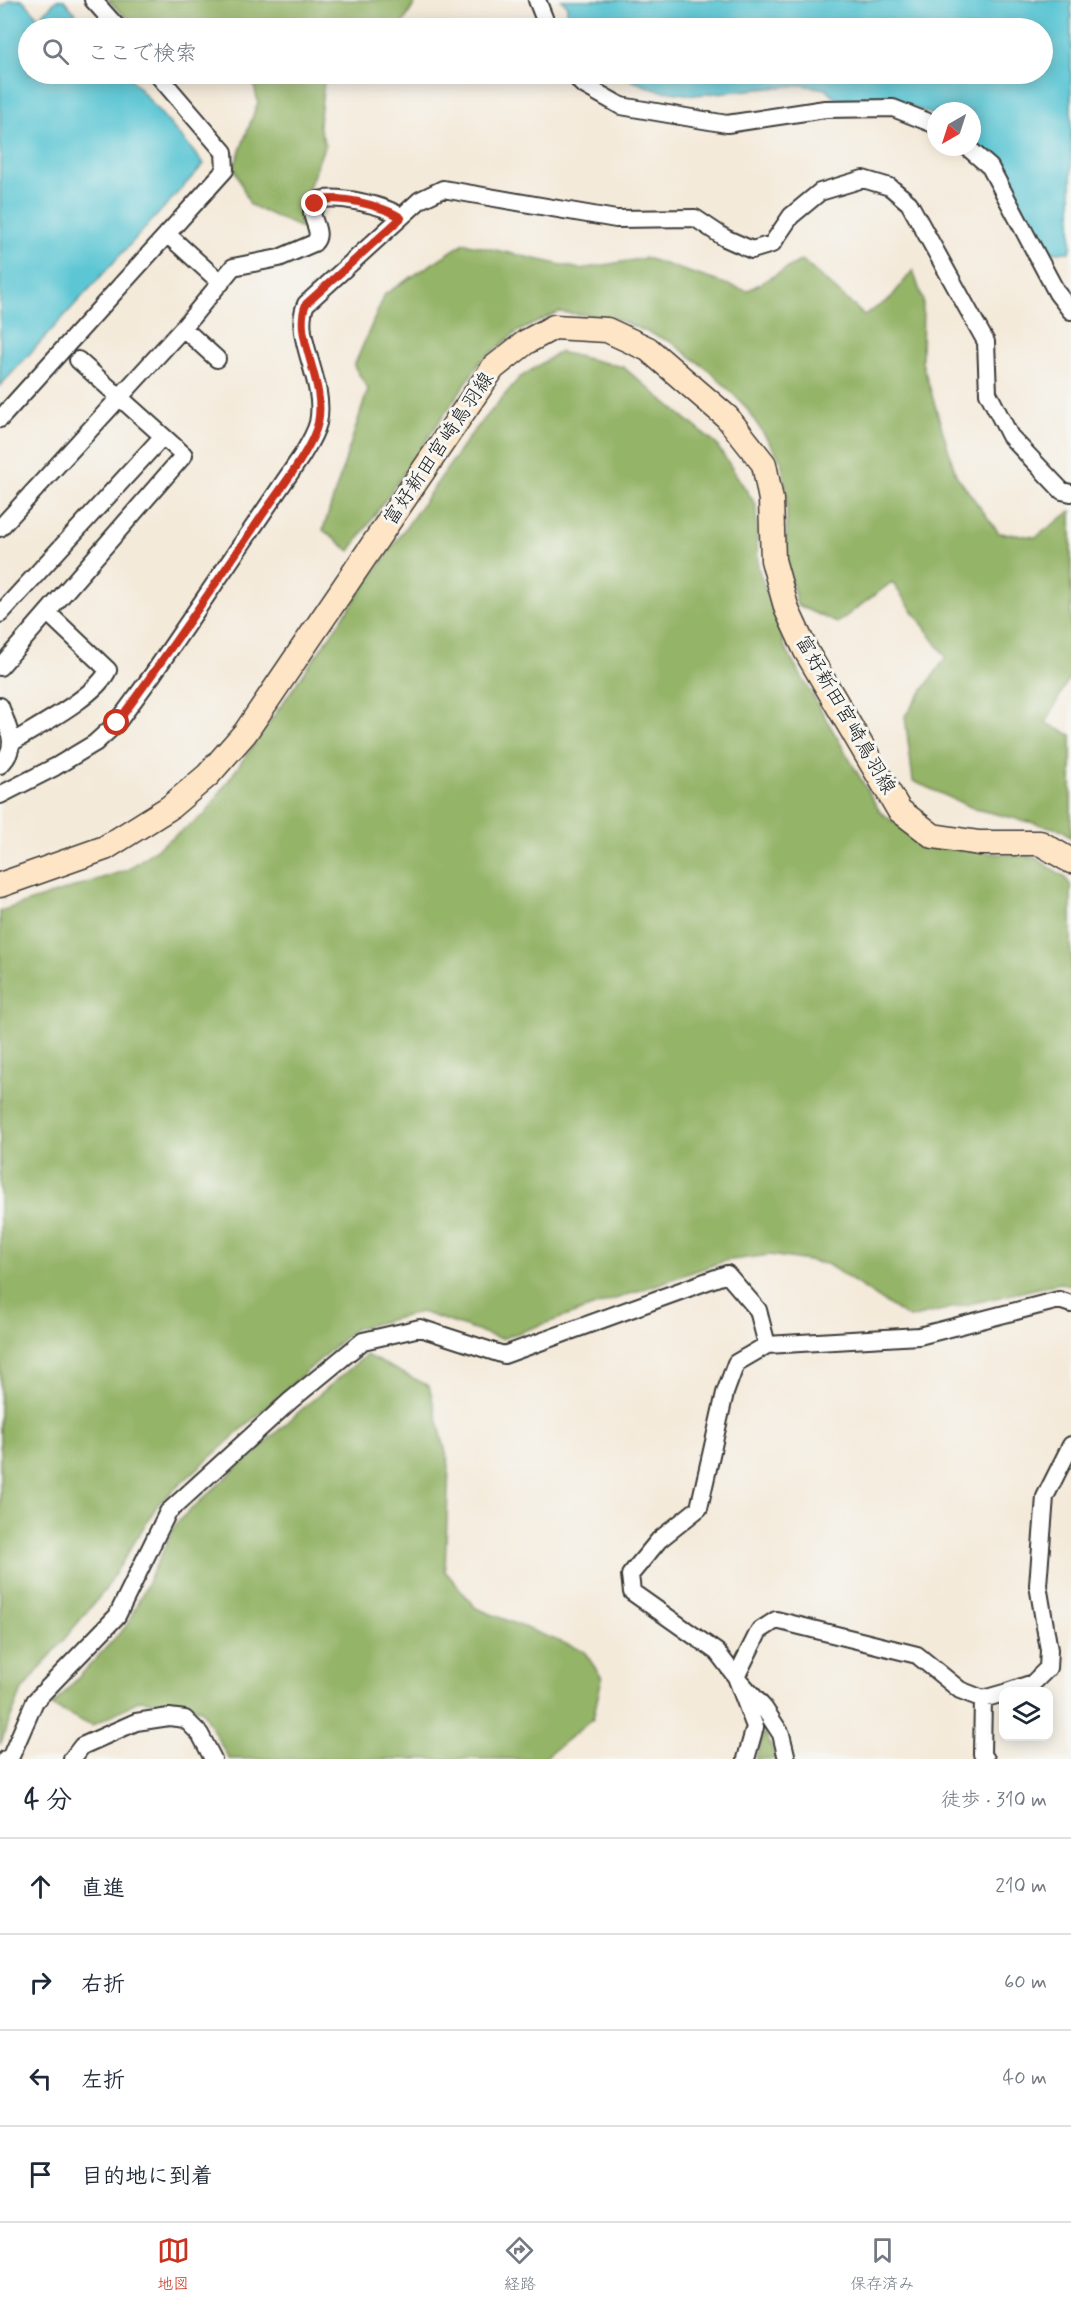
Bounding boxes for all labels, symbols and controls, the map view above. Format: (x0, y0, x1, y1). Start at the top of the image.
search box (18, 18, 1053, 84)
icon: search (39, 35, 72, 68)
text: ここで検索 (87, 40, 197, 68)
north arrow (927, 102, 981, 156)
route end (301, 190, 327, 216)
street label: 富好新田宮崎鳥羽線 (377, 367, 501, 531)
street label: 富好新田宮崎鳥羽線 (788, 630, 902, 800)
route start (103, 709, 129, 735)
map controls (999, 1687, 1053, 1741)
button: layers (999, 1687, 1053, 1741)
text: 4 分 (24, 1784, 72, 1818)
text: 徒歩 · 310 m (941, 1787, 1047, 1814)
icon: ahead (24, 1870, 57, 1903)
text: 210 m (995, 1873, 1047, 1900)
text: 直進 (81, 1875, 125, 1903)
icon: right (24, 1966, 57, 1999)
text: 60 m (1004, 1969, 1047, 1996)
text: 右折 (81, 1971, 125, 1999)
icon: left (24, 2062, 57, 2095)
text: 40 m (1003, 2065, 1047, 2092)
text: 左折 (81, 2067, 125, 2095)
icon: arrive (24, 2158, 57, 2191)
text: 目的地に到着 (81, 2163, 213, 2191)
tab: 地図 (157, 2234, 190, 2295)
tab: 経路 (503, 2234, 536, 2295)
tab: 保存済み (850, 2234, 914, 2295)

